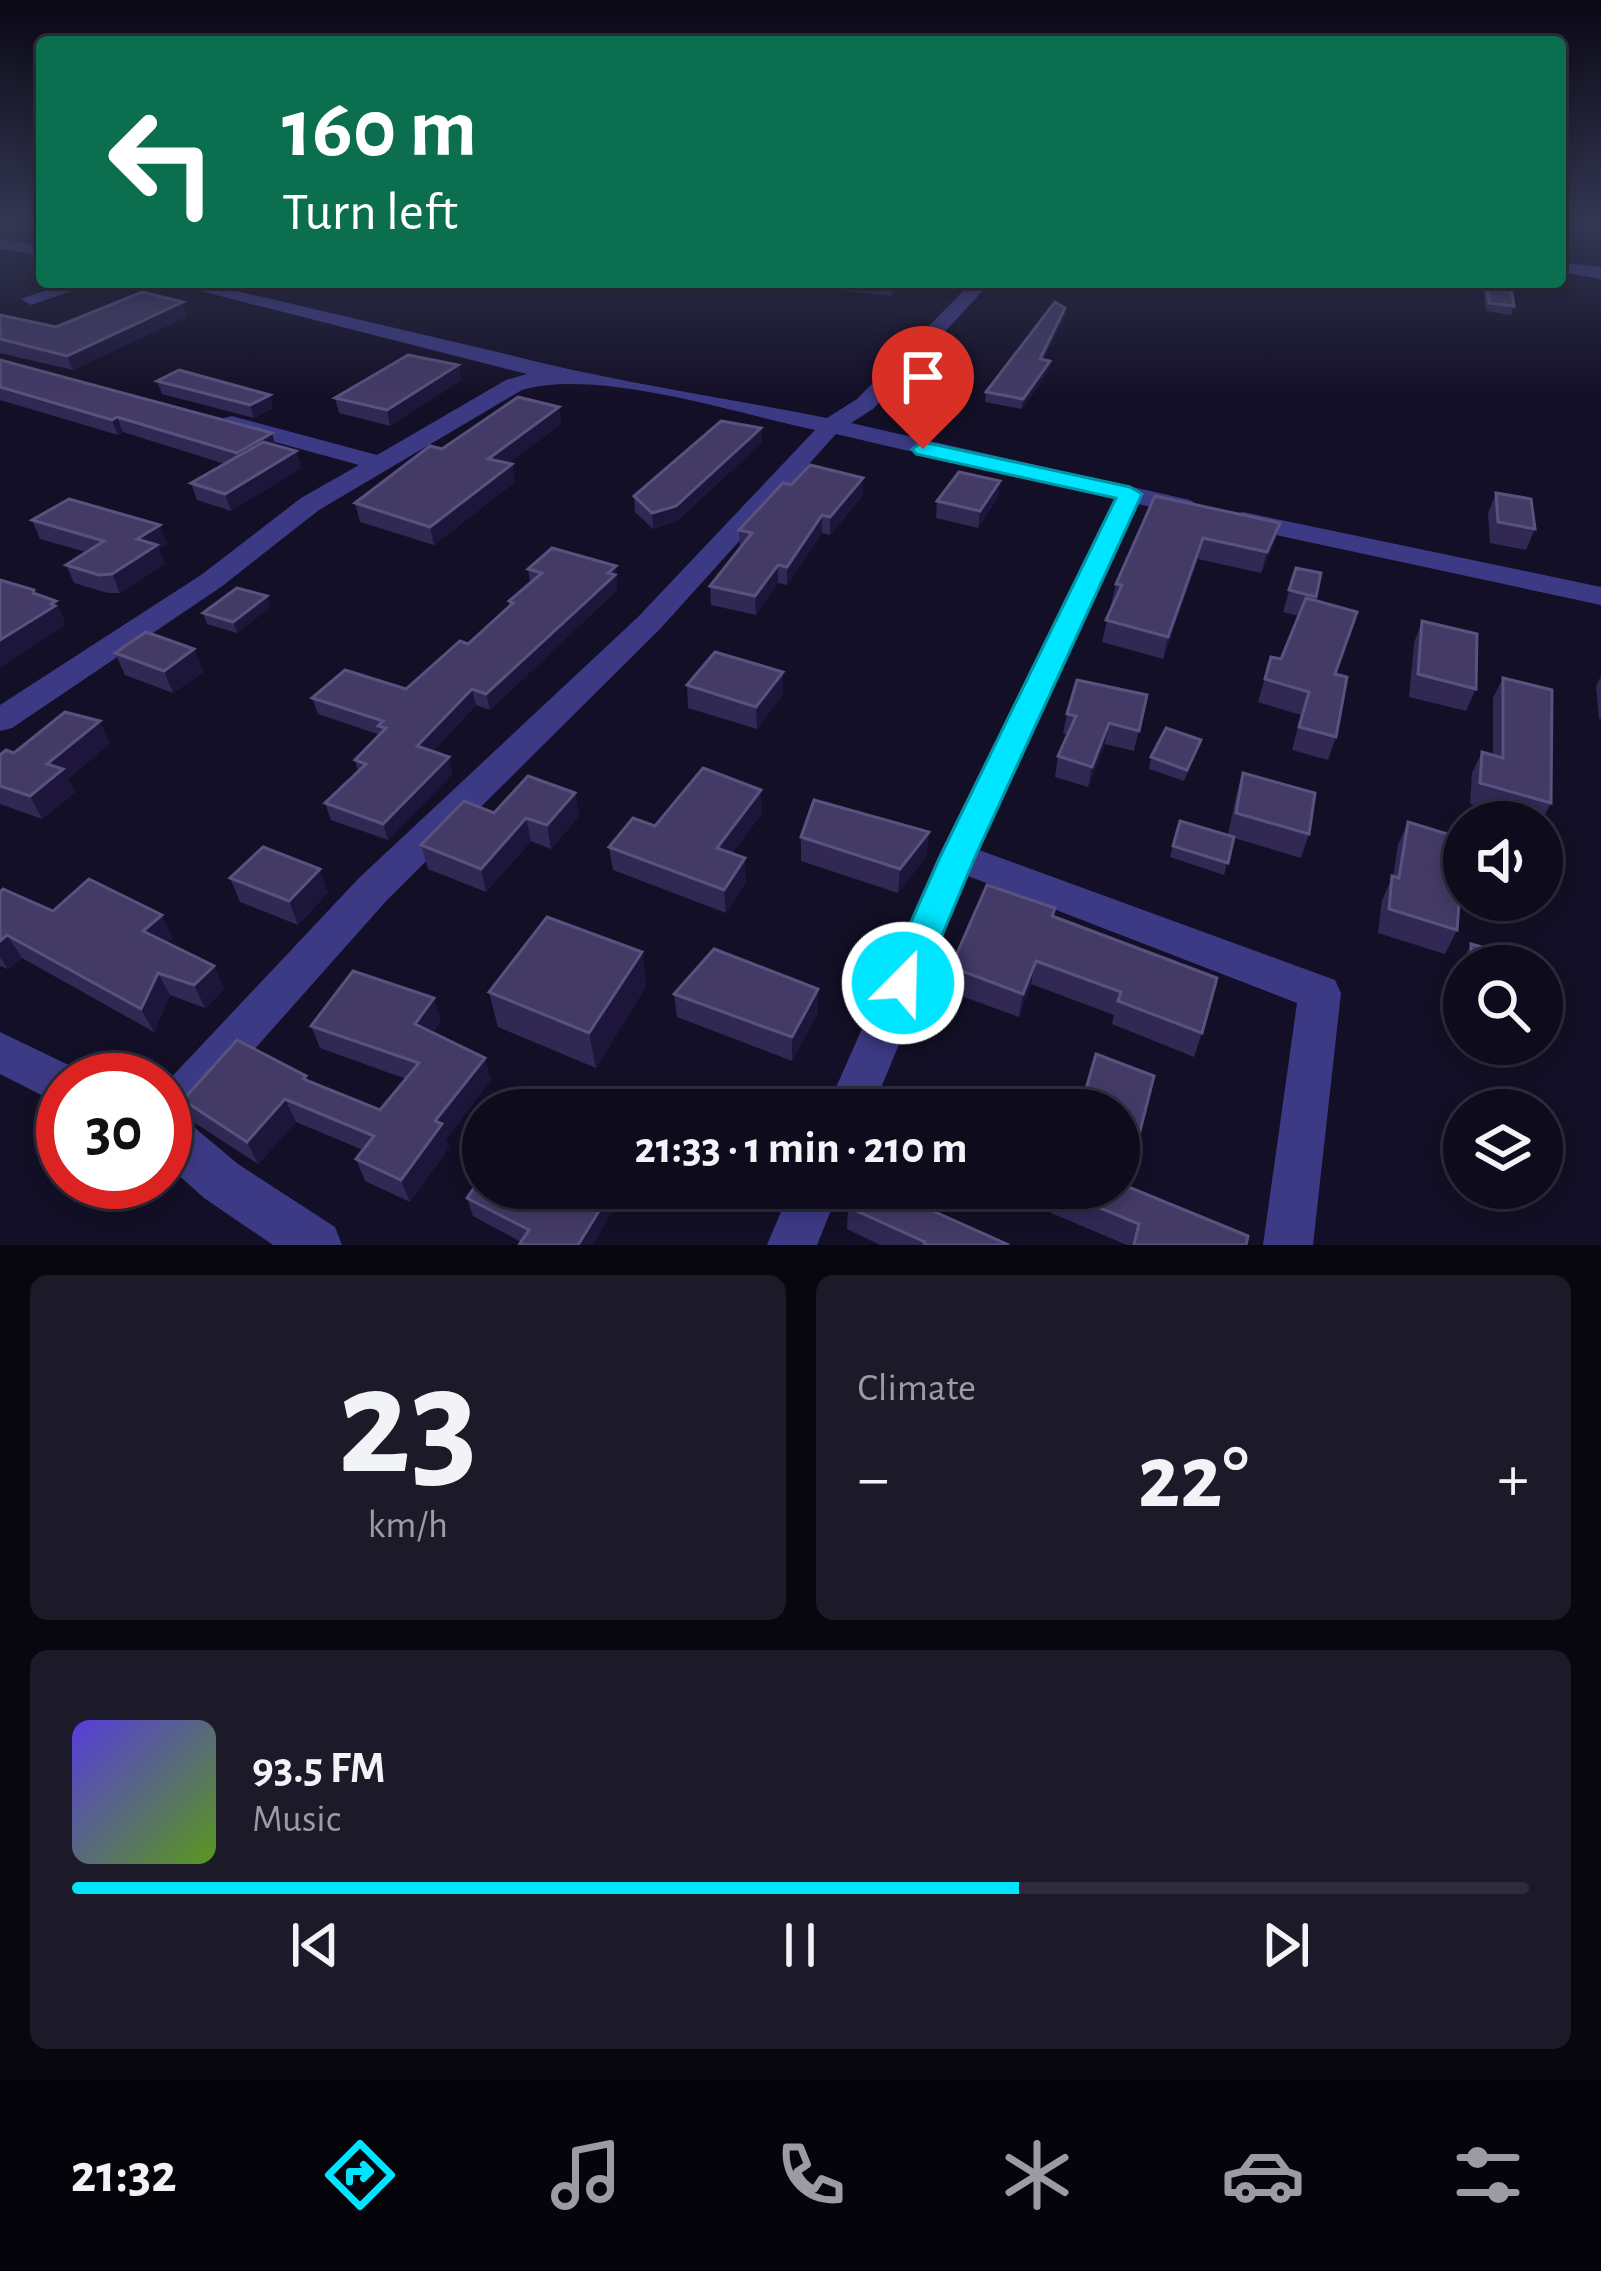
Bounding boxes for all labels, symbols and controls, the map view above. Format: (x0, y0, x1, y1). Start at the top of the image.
icon: left (84, 84, 240, 240)
text: 160 m (282, 88, 477, 172)
text: Turn left (282, 186, 458, 240)
pin (872, 326, 974, 449)
icon: arrive (890, 344, 956, 410)
map controls (1443, 801, 1563, 1209)
button: sound (1443, 801, 1563, 921)
position arrow (840, 920, 966, 1046)
button: search (1443, 945, 1563, 1065)
speed limit sign: 30 (36, 1053, 192, 1209)
button: layers (1443, 1089, 1563, 1209)
text: 21:33 · 1 min · 210 m (634, 1126, 968, 1171)
text: 23 (337, 1346, 478, 1502)
text: Climate (858, 1369, 976, 1408)
text: 22° (1138, 1434, 1249, 1524)
text: − (858, 1446, 889, 1512)
text: + (1497, 1446, 1529, 1512)
text: km/h (368, 1506, 448, 1545)
text: 93.5 FM (252, 1746, 386, 1791)
text: Music (252, 1800, 341, 1839)
icon: previous (282, 1912, 348, 1978)
icon: pause (767, 1912, 833, 1978)
icon: next (1253, 1912, 1319, 1978)
icon: directions (318, 2133, 402, 2217)
icon: music (544, 2133, 628, 2217)
icon: phone (769, 2133, 853, 2217)
icon: climate (995, 2133, 1079, 2217)
icon: car (1221, 2133, 1305, 2217)
icon: filters (1446, 2133, 1530, 2217)
text: 21:32 (71, 2148, 177, 2202)

